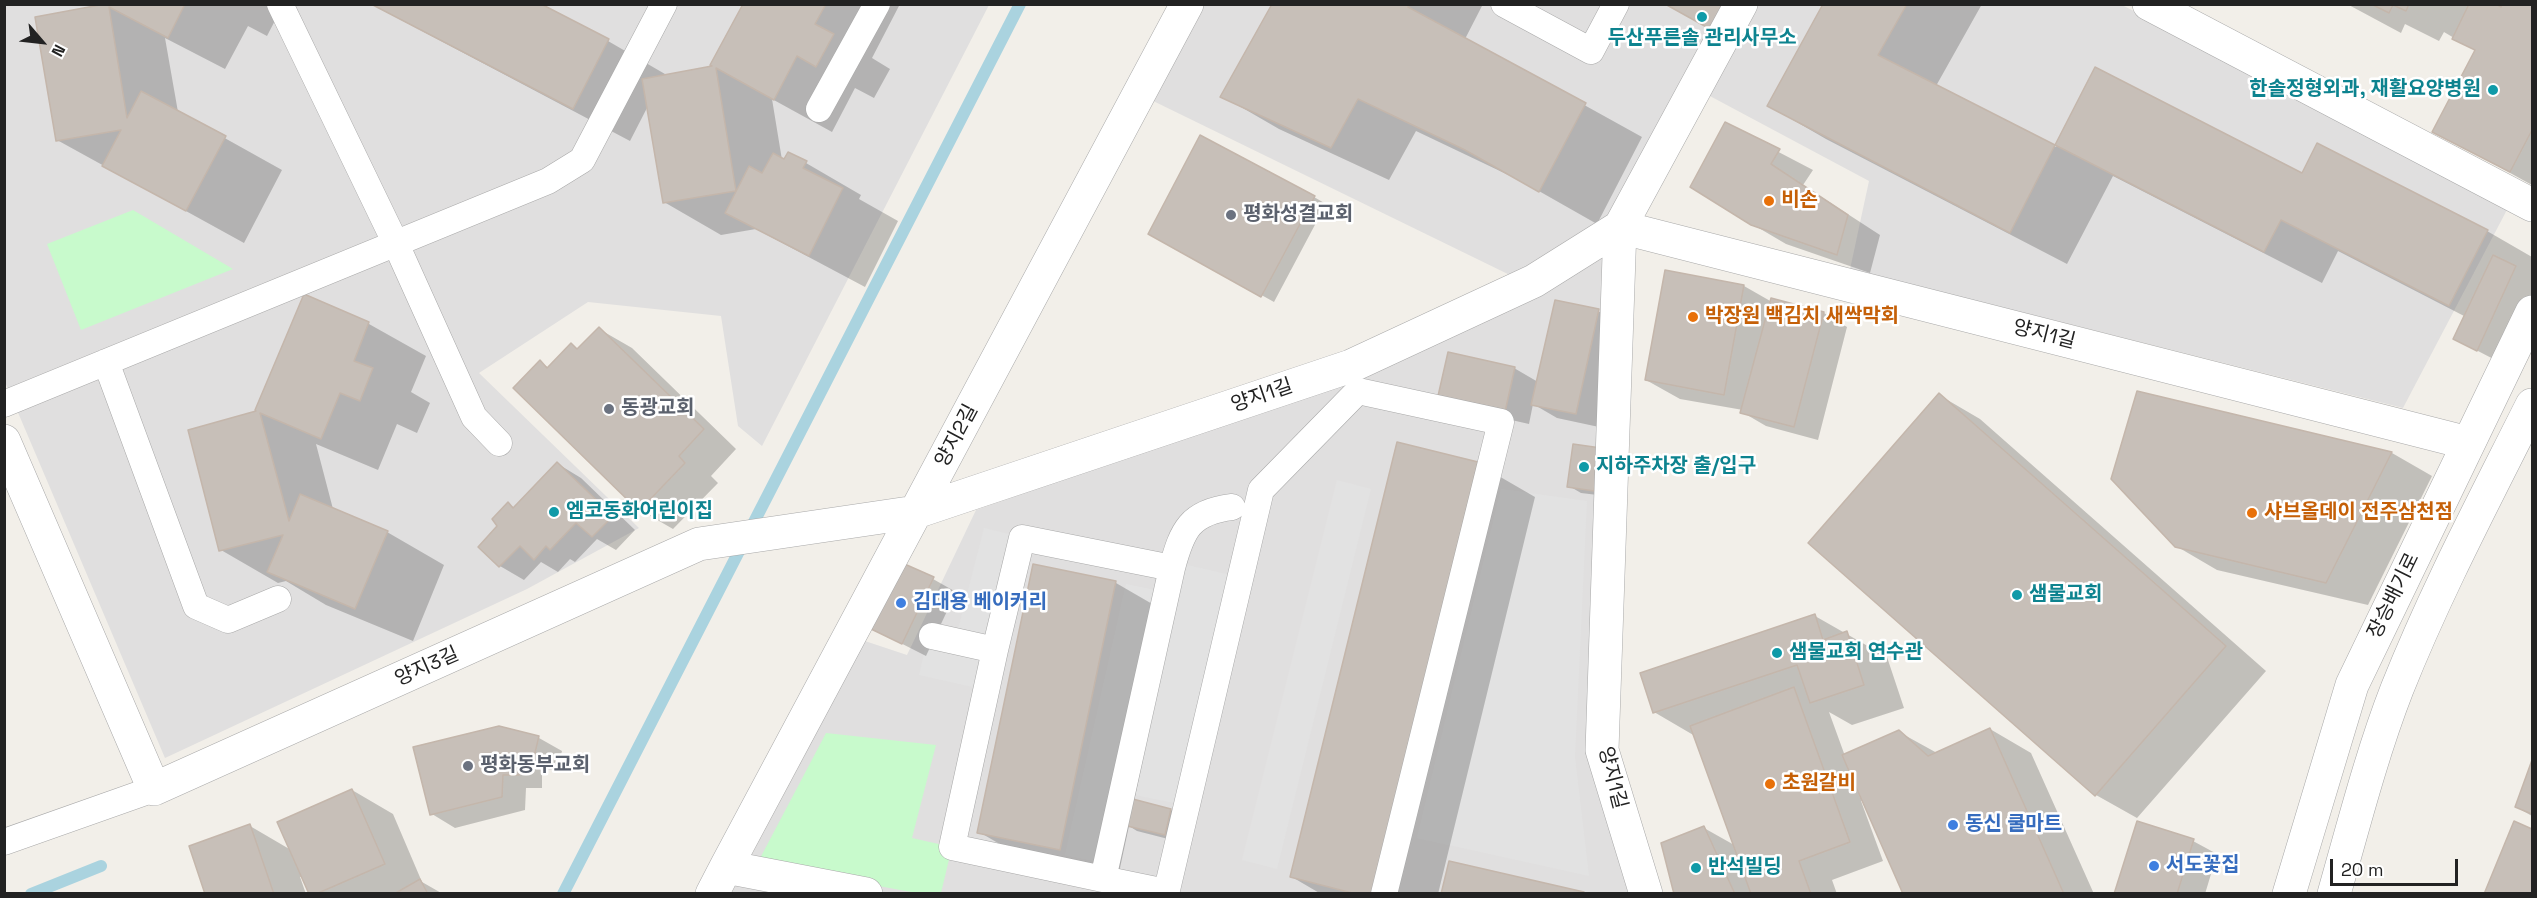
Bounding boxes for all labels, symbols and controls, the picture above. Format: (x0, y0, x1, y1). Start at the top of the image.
marker: 두산푸른솔 관리사무소 (1695, 10, 1709, 24)
north arrow (12, 12, 72, 72)
place label: 두산푸른솔 관리사무소 (1607, 27, 1797, 51)
text: N (47, 41, 70, 60)
place label: 한솔정형외과, 재활요양병원 (2249, 78, 2481, 102)
marker: 한솔정형외과, 재활요양병원 (2486, 83, 2500, 97)
place label: 비손 (1781, 189, 1818, 213)
marker: 비손 (1762, 194, 1776, 208)
place label: 평화성결교회 (1243, 203, 1353, 227)
marker: 평화성결교회 (1224, 208, 1238, 222)
place label: 박장원 백김치 새싹막회 (1705, 305, 1899, 329)
marker: 박장원 백김치 새싹막회 (1686, 310, 1700, 324)
street label: 양지1길 (2010, 316, 2078, 354)
street label: 양지1길 (1228, 374, 1296, 418)
place label: 동광교회 (621, 397, 695, 421)
street label: 양지2길 (931, 401, 983, 471)
marker: 동광교회 (602, 402, 616, 416)
place label: 지하주차장 출/입구 (1596, 455, 1756, 479)
marker: 지하주차장 출/입구 (1577, 460, 1591, 474)
place label: 엠코동화어린이집 (566, 500, 713, 524)
place label: 샤브올데이 전주삼천점 (2264, 501, 2453, 525)
marker: 엠코동화어린이집 (547, 505, 561, 519)
marker: 샤브올데이 전주삼천점 (2245, 506, 2259, 520)
street label: 장승배기로 (2363, 549, 2425, 643)
place label: 샘물교회 (2029, 583, 2103, 607)
marker: 샘물교회 (2010, 588, 2024, 602)
place label: 김대용 베이커리 (913, 591, 1047, 615)
marker: 김대용 베이커리 (894, 596, 908, 610)
place label: 샘물교회 연수관 (1789, 641, 1923, 665)
street label: 양지3길 (391, 642, 463, 692)
marker: 샘물교회 연수관 (1770, 646, 1784, 660)
street label: 양지1길 (1593, 744, 1631, 812)
place label: 평화동부교회 (480, 754, 590, 778)
marker: 평화동부교회 (461, 759, 475, 773)
place label: 초원갈비 (1782, 772, 1856, 796)
marker: 초원갈비 (1763, 777, 1777, 791)
place label: 동신 쿨마트 (1965, 813, 2062, 837)
marker: 동신 쿨마트 (1946, 818, 1960, 832)
scale bar (2333, 847, 2460, 885)
place label: 서도꽃집 (2166, 854, 2240, 878)
place label: 반석빌딩 (1708, 856, 1782, 880)
text: 20 m (2341, 858, 2384, 881)
marker: 서도꽃집 (2147, 859, 2161, 873)
marker: 반석빌딩 (1689, 861, 1703, 875)

